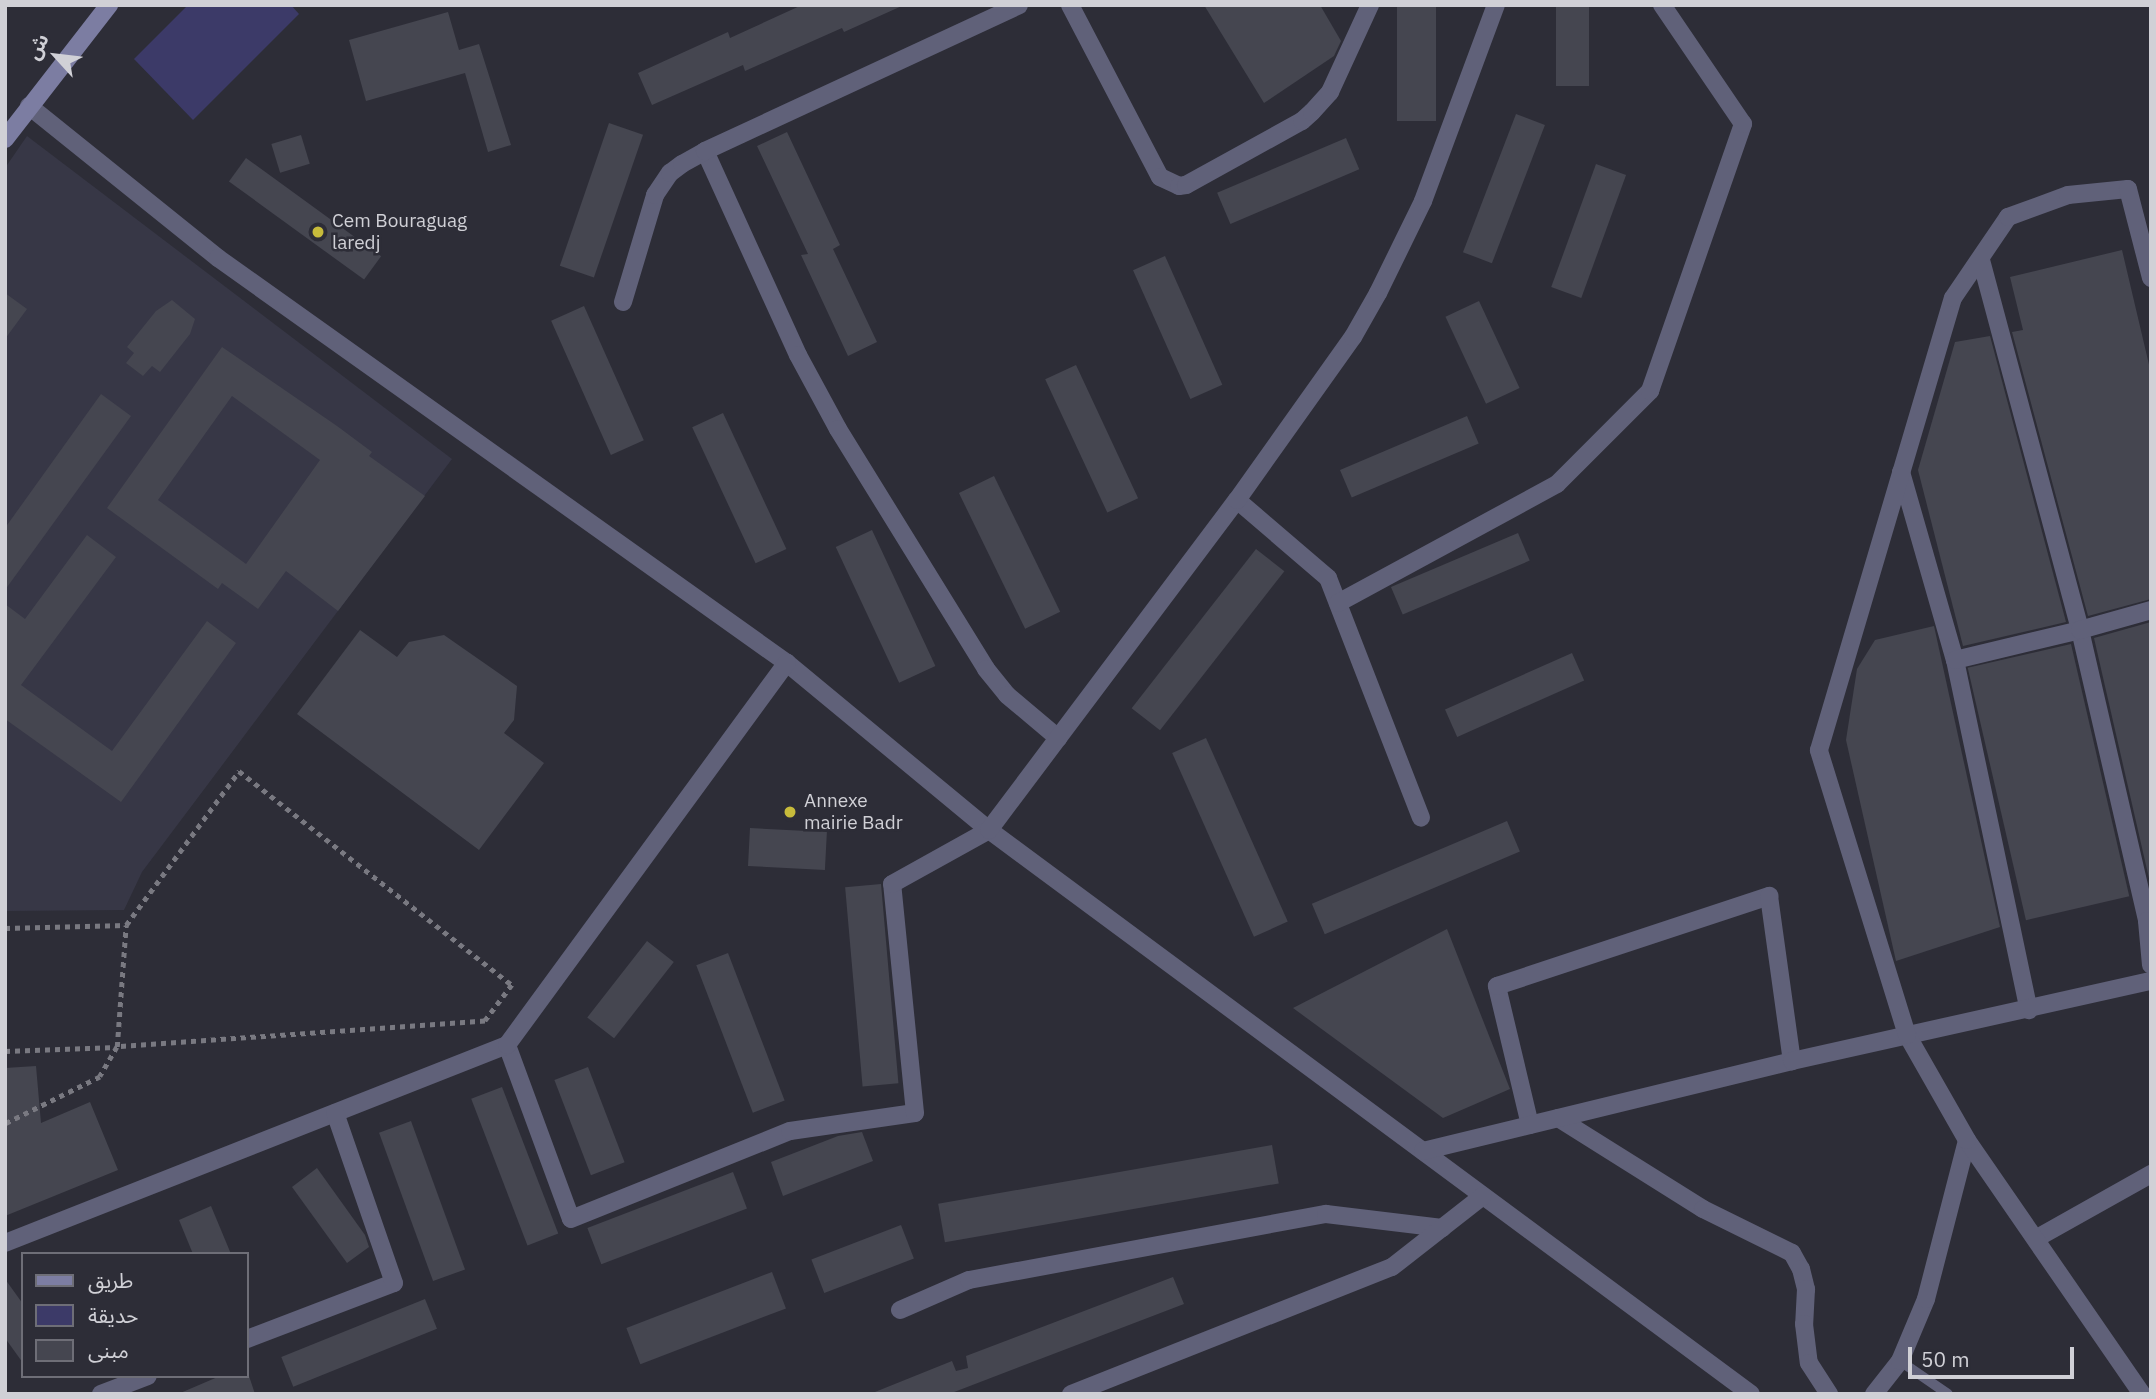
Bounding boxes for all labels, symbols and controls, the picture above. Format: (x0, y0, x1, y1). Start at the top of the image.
north arrow (21, 21, 91, 91)
text: ش (21, 29, 54, 64)
place label: Cem Bouraguag laredj (332, 210, 467, 254)
marker: Cem Bouraguag laredj (310, 224, 326, 240)
place label: Annexe mairie Badr (804, 790, 903, 834)
marker: Annexe mairie Badr (782, 804, 798, 820)
legend (21, 1252, 248, 1378)
text: طريق (88, 1266, 133, 1294)
text: حديقة (88, 1301, 138, 1329)
scale bar (1911, 1332, 2077, 1376)
text: مبنى (88, 1336, 129, 1364)
text: 50 m (1921, 1345, 1970, 1373)

